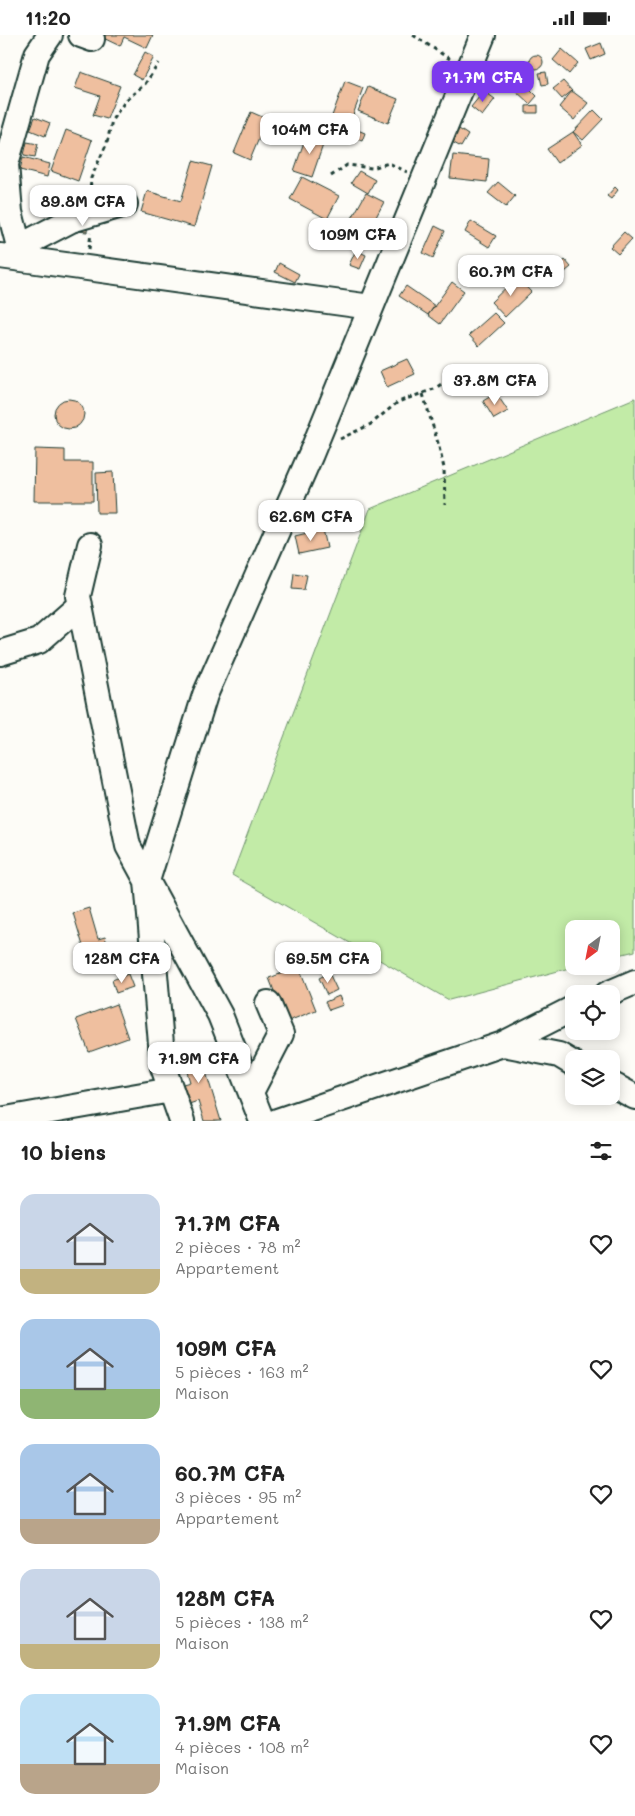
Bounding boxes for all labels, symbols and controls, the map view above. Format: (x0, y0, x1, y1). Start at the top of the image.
text: 11:20 (25, 5, 71, 30)
pin: 71.7M CFA (426, 61, 540, 103)
text: 71.7M CFA (443, 66, 523, 87)
pin: 104M CFA (258, 113, 362, 155)
text: 104M CFA (271, 118, 349, 139)
pin: 89.8M CFA (26, 185, 140, 227)
text: 89.8M CFA (41, 190, 125, 211)
pin: 109M CFA (306, 217, 410, 260)
text: 109M CFA (319, 223, 397, 244)
pin: 60.7M CFA (454, 255, 568, 297)
text: 60.7M CFA (469, 260, 553, 281)
pin: 37.8M CFA (438, 363, 552, 406)
text: 37.8M CFA (453, 369, 537, 390)
pin: 62.6M CFA (254, 499, 368, 542)
text: 62.6M CFA (269, 505, 353, 526)
north arrow (565, 920, 620, 975)
map controls (565, 920, 620, 1105)
pin: 128M CFA (70, 941, 174, 984)
pin: 69.5M CFA (271, 941, 385, 984)
text: 128M CFA (84, 947, 160, 968)
text: 69.5M CFA (286, 947, 370, 968)
button: locate (565, 985, 620, 1040)
pin: 71.9M CFA (142, 1041, 256, 1084)
text: 71.9M CFA (159, 1047, 239, 1068)
button: layers (565, 1050, 620, 1105)
icon: filters (587, 1137, 615, 1165)
text: 10 biens (20, 1138, 106, 1165)
text: 71.7M CFA (175, 1209, 280, 1236)
icon: home (60, 1214, 120, 1274)
icon: heart (587, 1230, 615, 1258)
text: 2 pièces · 78 m² (175, 1236, 301, 1257)
text: Appartement (175, 1257, 279, 1278)
text: 109M CFA (175, 1334, 277, 1361)
icon: home (60, 1339, 120, 1399)
icon: heart (587, 1355, 615, 1383)
text: 5 pièces · 163 m² (175, 1361, 309, 1382)
text: Maison (175, 1382, 229, 1403)
text: 60.7M CFA (175, 1459, 286, 1486)
icon: home (60, 1464, 120, 1524)
icon: heart (587, 1480, 615, 1508)
text: 3 pièces · 95 m² (175, 1486, 301, 1507)
text: Appartement (175, 1507, 279, 1528)
text: 128M CFA (175, 1584, 275, 1611)
icon: home (60, 1589, 120, 1649)
icon: heart (587, 1605, 615, 1633)
text: 5 pièces · 138 m² (175, 1611, 309, 1632)
text: Maison (175, 1632, 229, 1653)
text: 71.9M CFA (175, 1709, 281, 1736)
icon: home (60, 1714, 120, 1774)
icon: heart (587, 1730, 615, 1758)
text: 4 pièces · 108 m² (175, 1736, 309, 1757)
text: Maison (175, 1757, 229, 1778)

